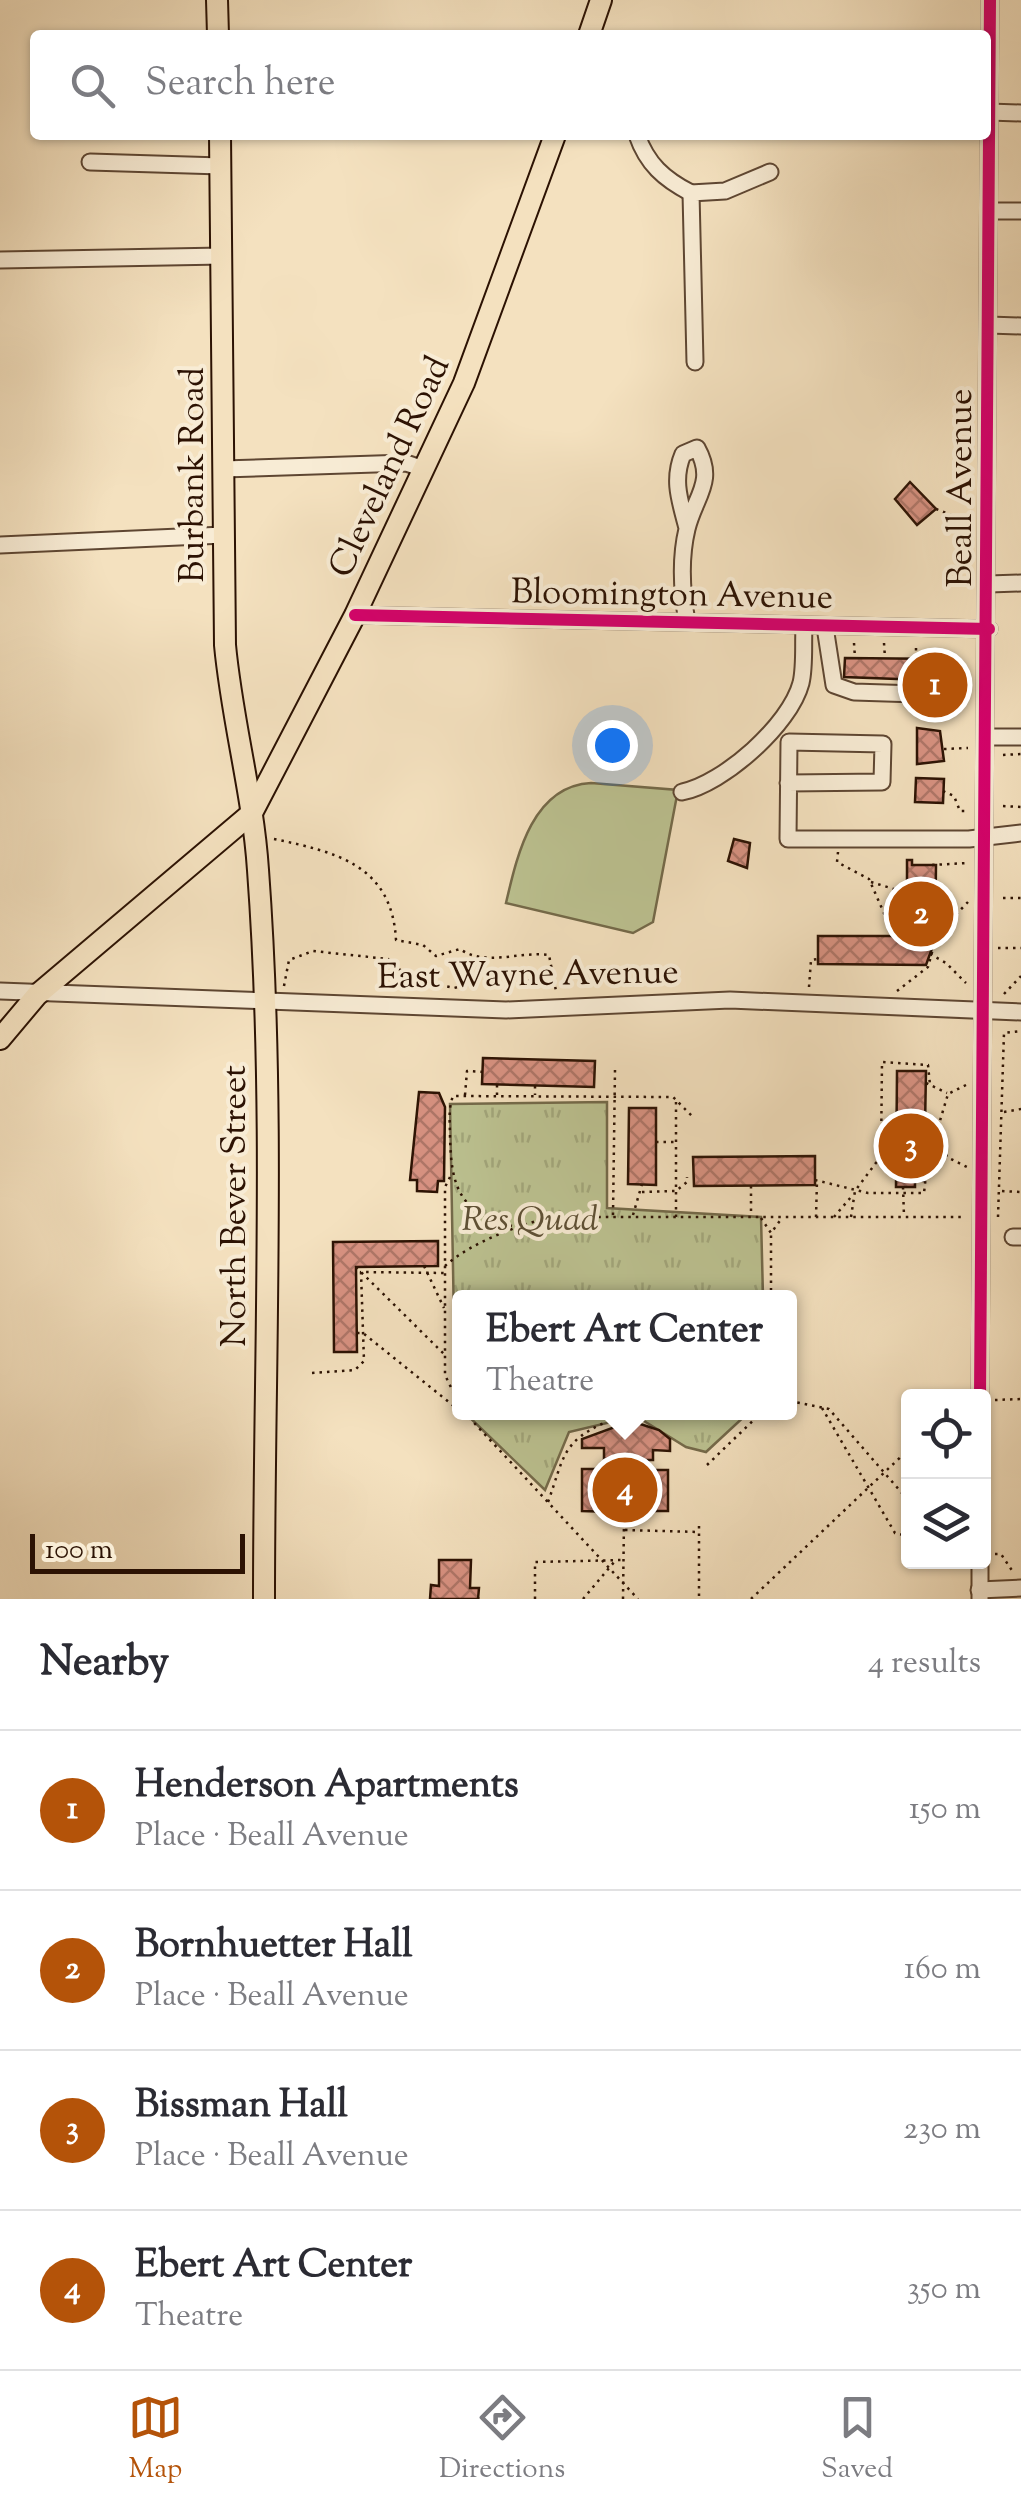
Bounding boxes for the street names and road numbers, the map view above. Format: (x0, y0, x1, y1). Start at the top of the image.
street label: Cleveland Road (318, 348, 465, 587)
street label: Burbank Road (169, 367, 220, 583)
street label: Beall Avenue (937, 389, 988, 587)
street label: Bloomington Avenue (510, 568, 833, 625)
street label: East Wayne Avenue (377, 948, 679, 1005)
street label: North Bever Street (211, 1065, 262, 1347)

